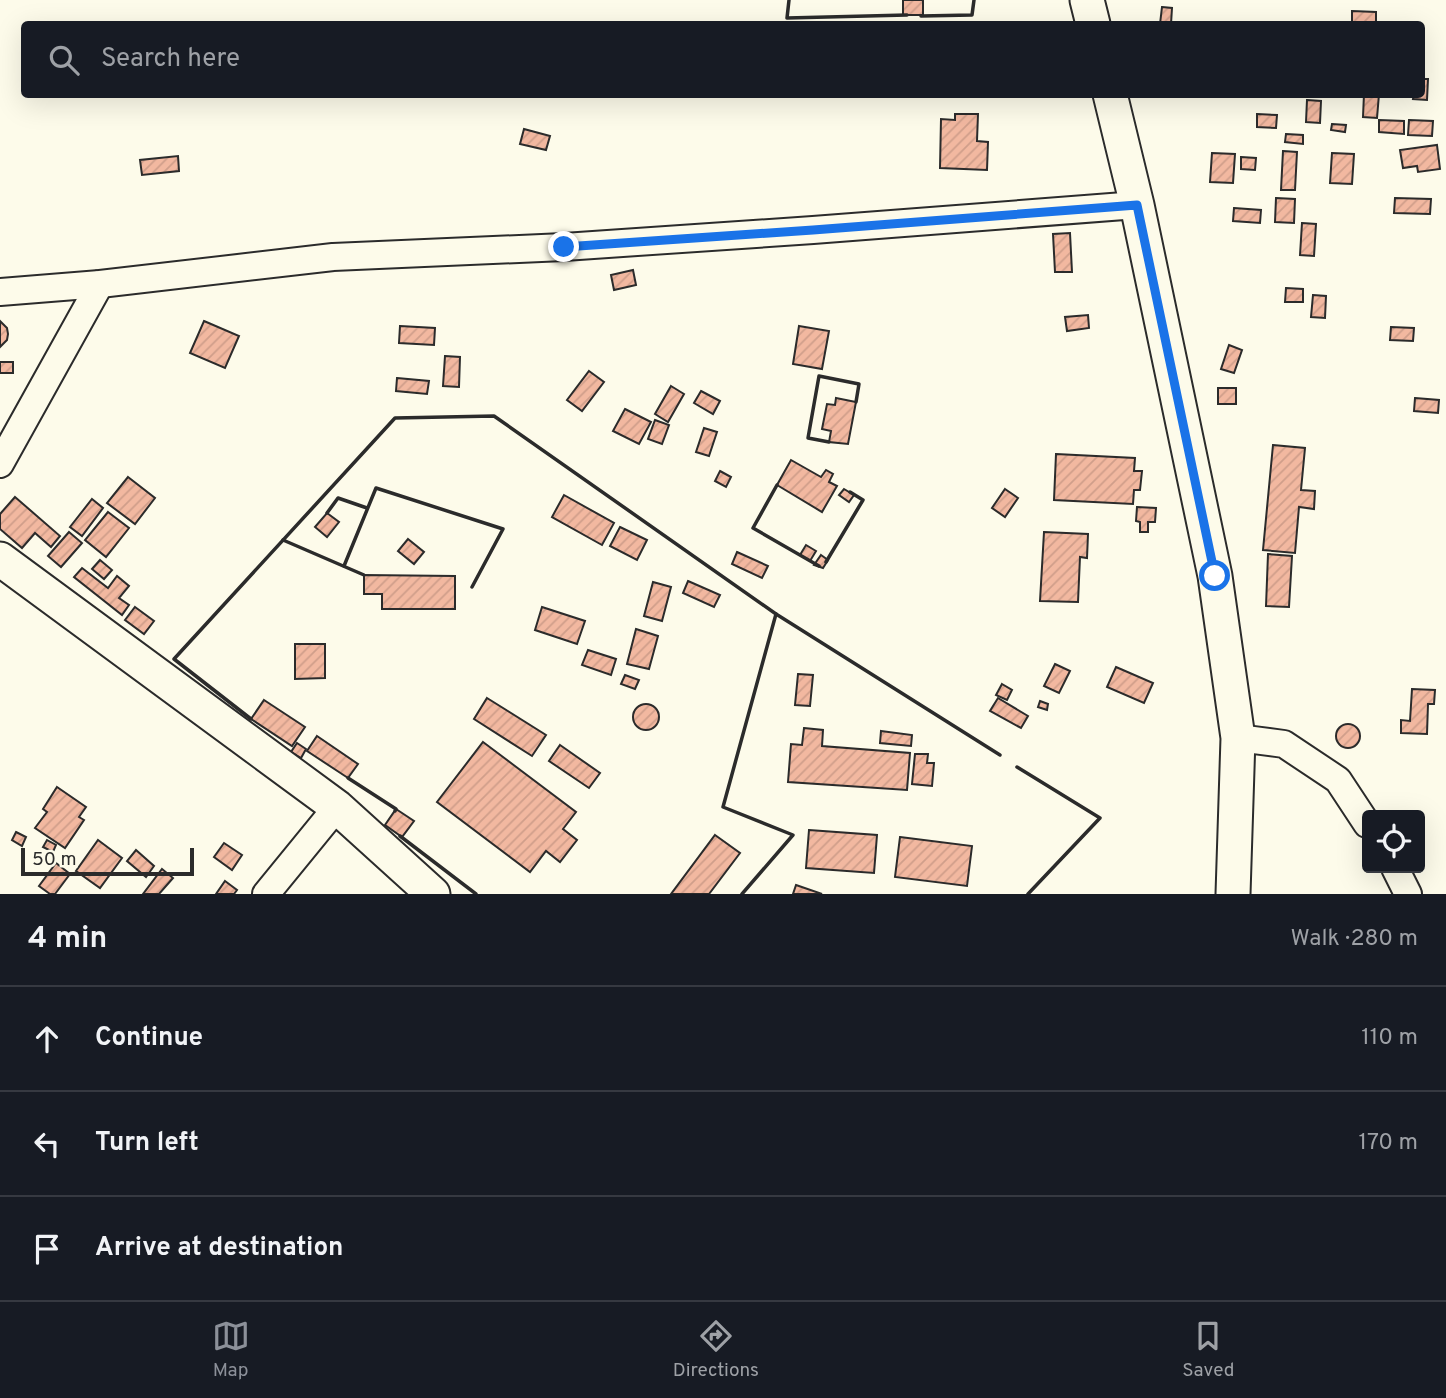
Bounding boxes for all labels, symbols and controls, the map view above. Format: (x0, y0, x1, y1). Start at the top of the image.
search box (21, 21, 1425, 98)
icon: search (45, 41, 83, 79)
text: Search here (101, 43, 240, 76)
route end (548, 231, 579, 262)
route start (1199, 560, 1230, 591)
map controls (1362, 810, 1425, 873)
button: locate (1362, 810, 1425, 873)
scale bar (21, 845, 194, 877)
text: 50 m (32, 848, 77, 872)
text: 4 min (28, 921, 107, 958)
text: Walk · 280 m (1291, 925, 1418, 954)
icon: ahead (28, 1020, 66, 1058)
text: Continue (95, 1022, 203, 1055)
text: 110 m (1361, 1024, 1418, 1053)
icon: left (28, 1125, 66, 1163)
text: Turn left (95, 1127, 199, 1160)
text: 170 m (1359, 1129, 1418, 1158)
icon: arrive (28, 1230, 66, 1268)
text: Arrive at destination (95, 1232, 343, 1265)
tab: Map (212, 1317, 250, 1383)
tab: Directions (673, 1317, 759, 1383)
tab: Saved (1182, 1317, 1234, 1383)

